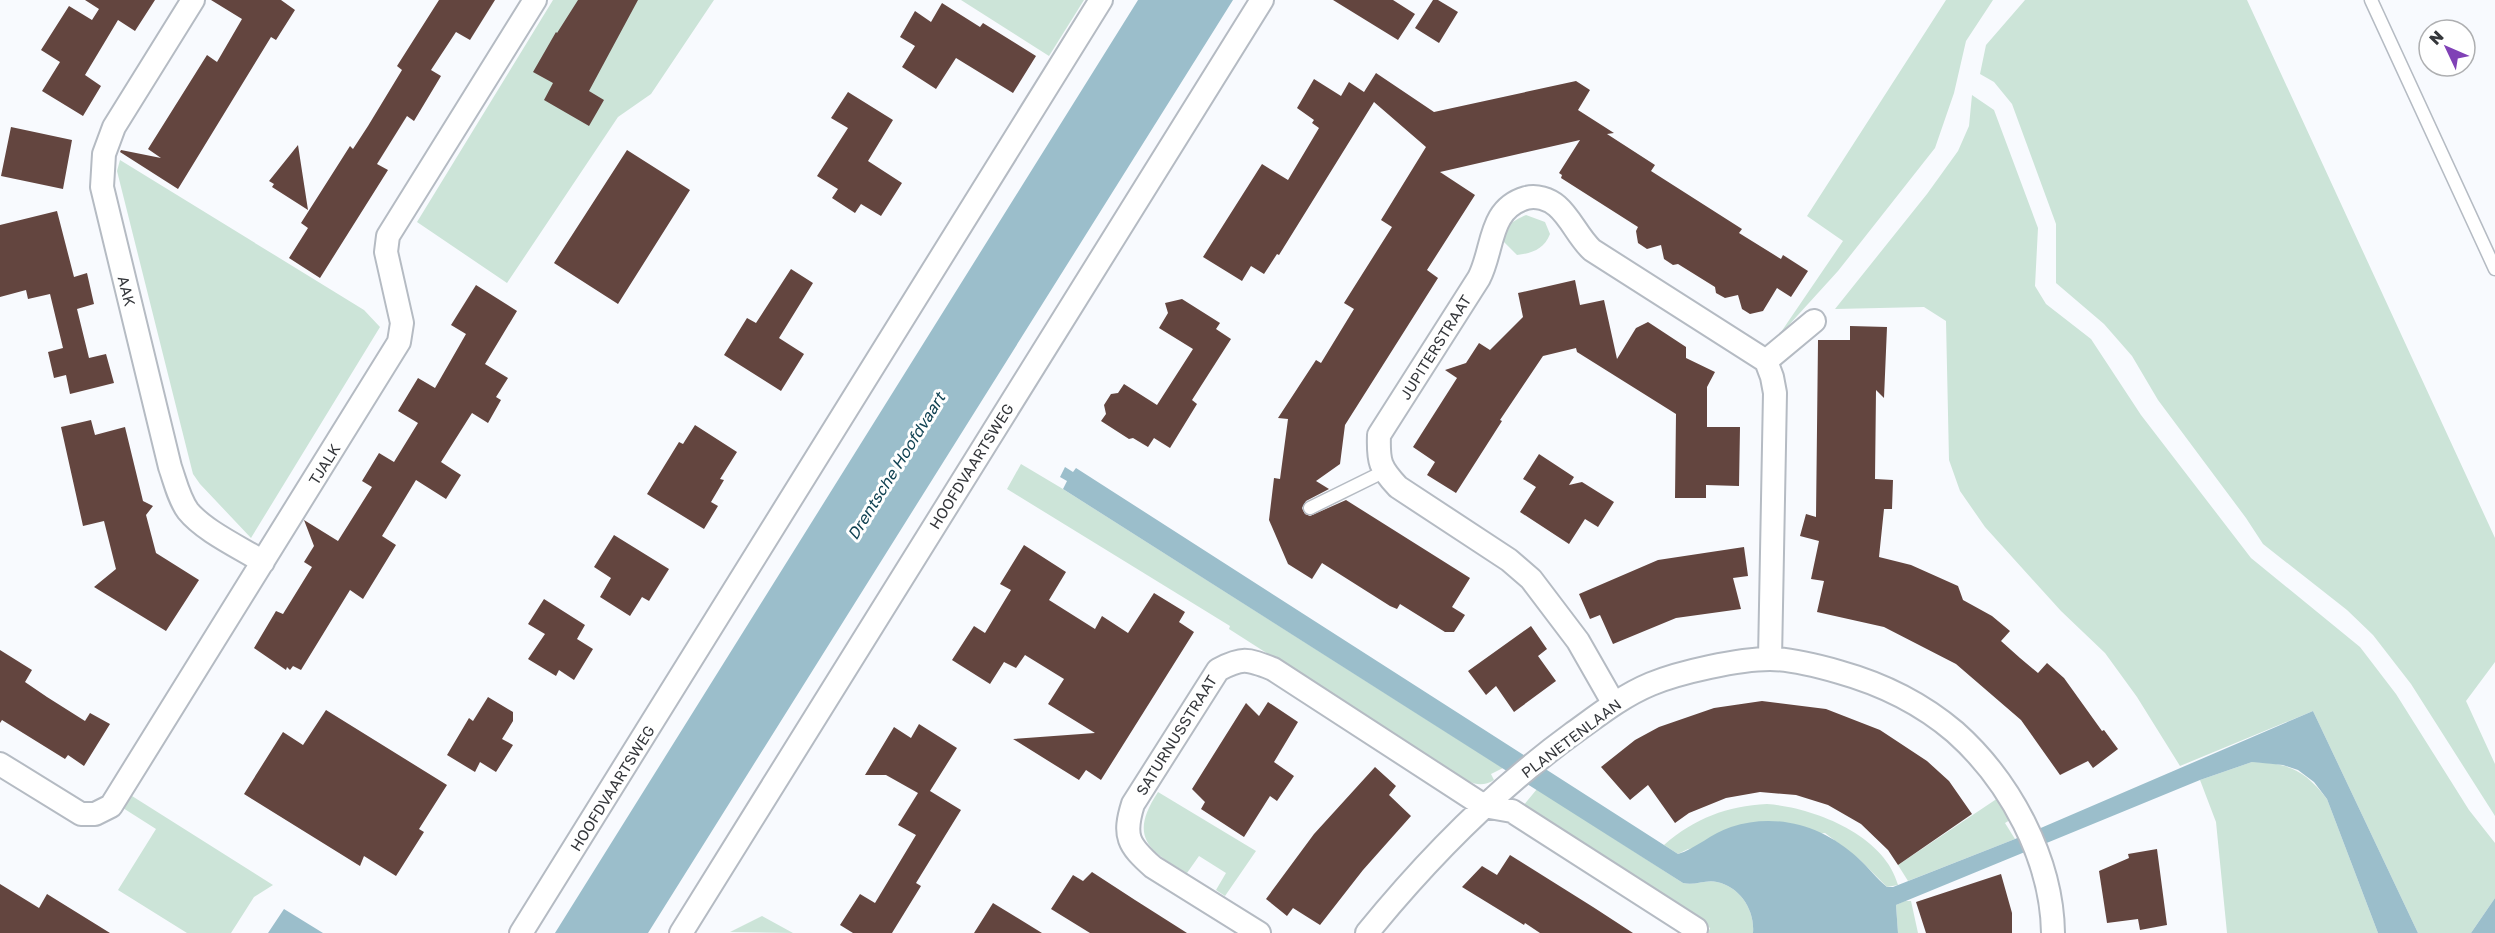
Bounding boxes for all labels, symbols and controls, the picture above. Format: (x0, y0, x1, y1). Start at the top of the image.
north arrow (2417, 18, 2477, 78)
text: N (2425, 26, 2448, 49)
street label: AAK (115, 274, 139, 308)
street label: JUPITERSTRAAT (1396, 291, 1474, 403)
water label: Drentsche Hoofdvaart (843, 388, 950, 543)
street label: HOOFDVAARTSWEG (925, 400, 1017, 532)
street label: TJALK (304, 440, 344, 488)
street label: SATURNUSSTRAAT (1132, 672, 1220, 798)
street label: PLANETENLAAN (1518, 695, 1624, 781)
street label: HOOFDVAARTSWEG (566, 722, 658, 854)

